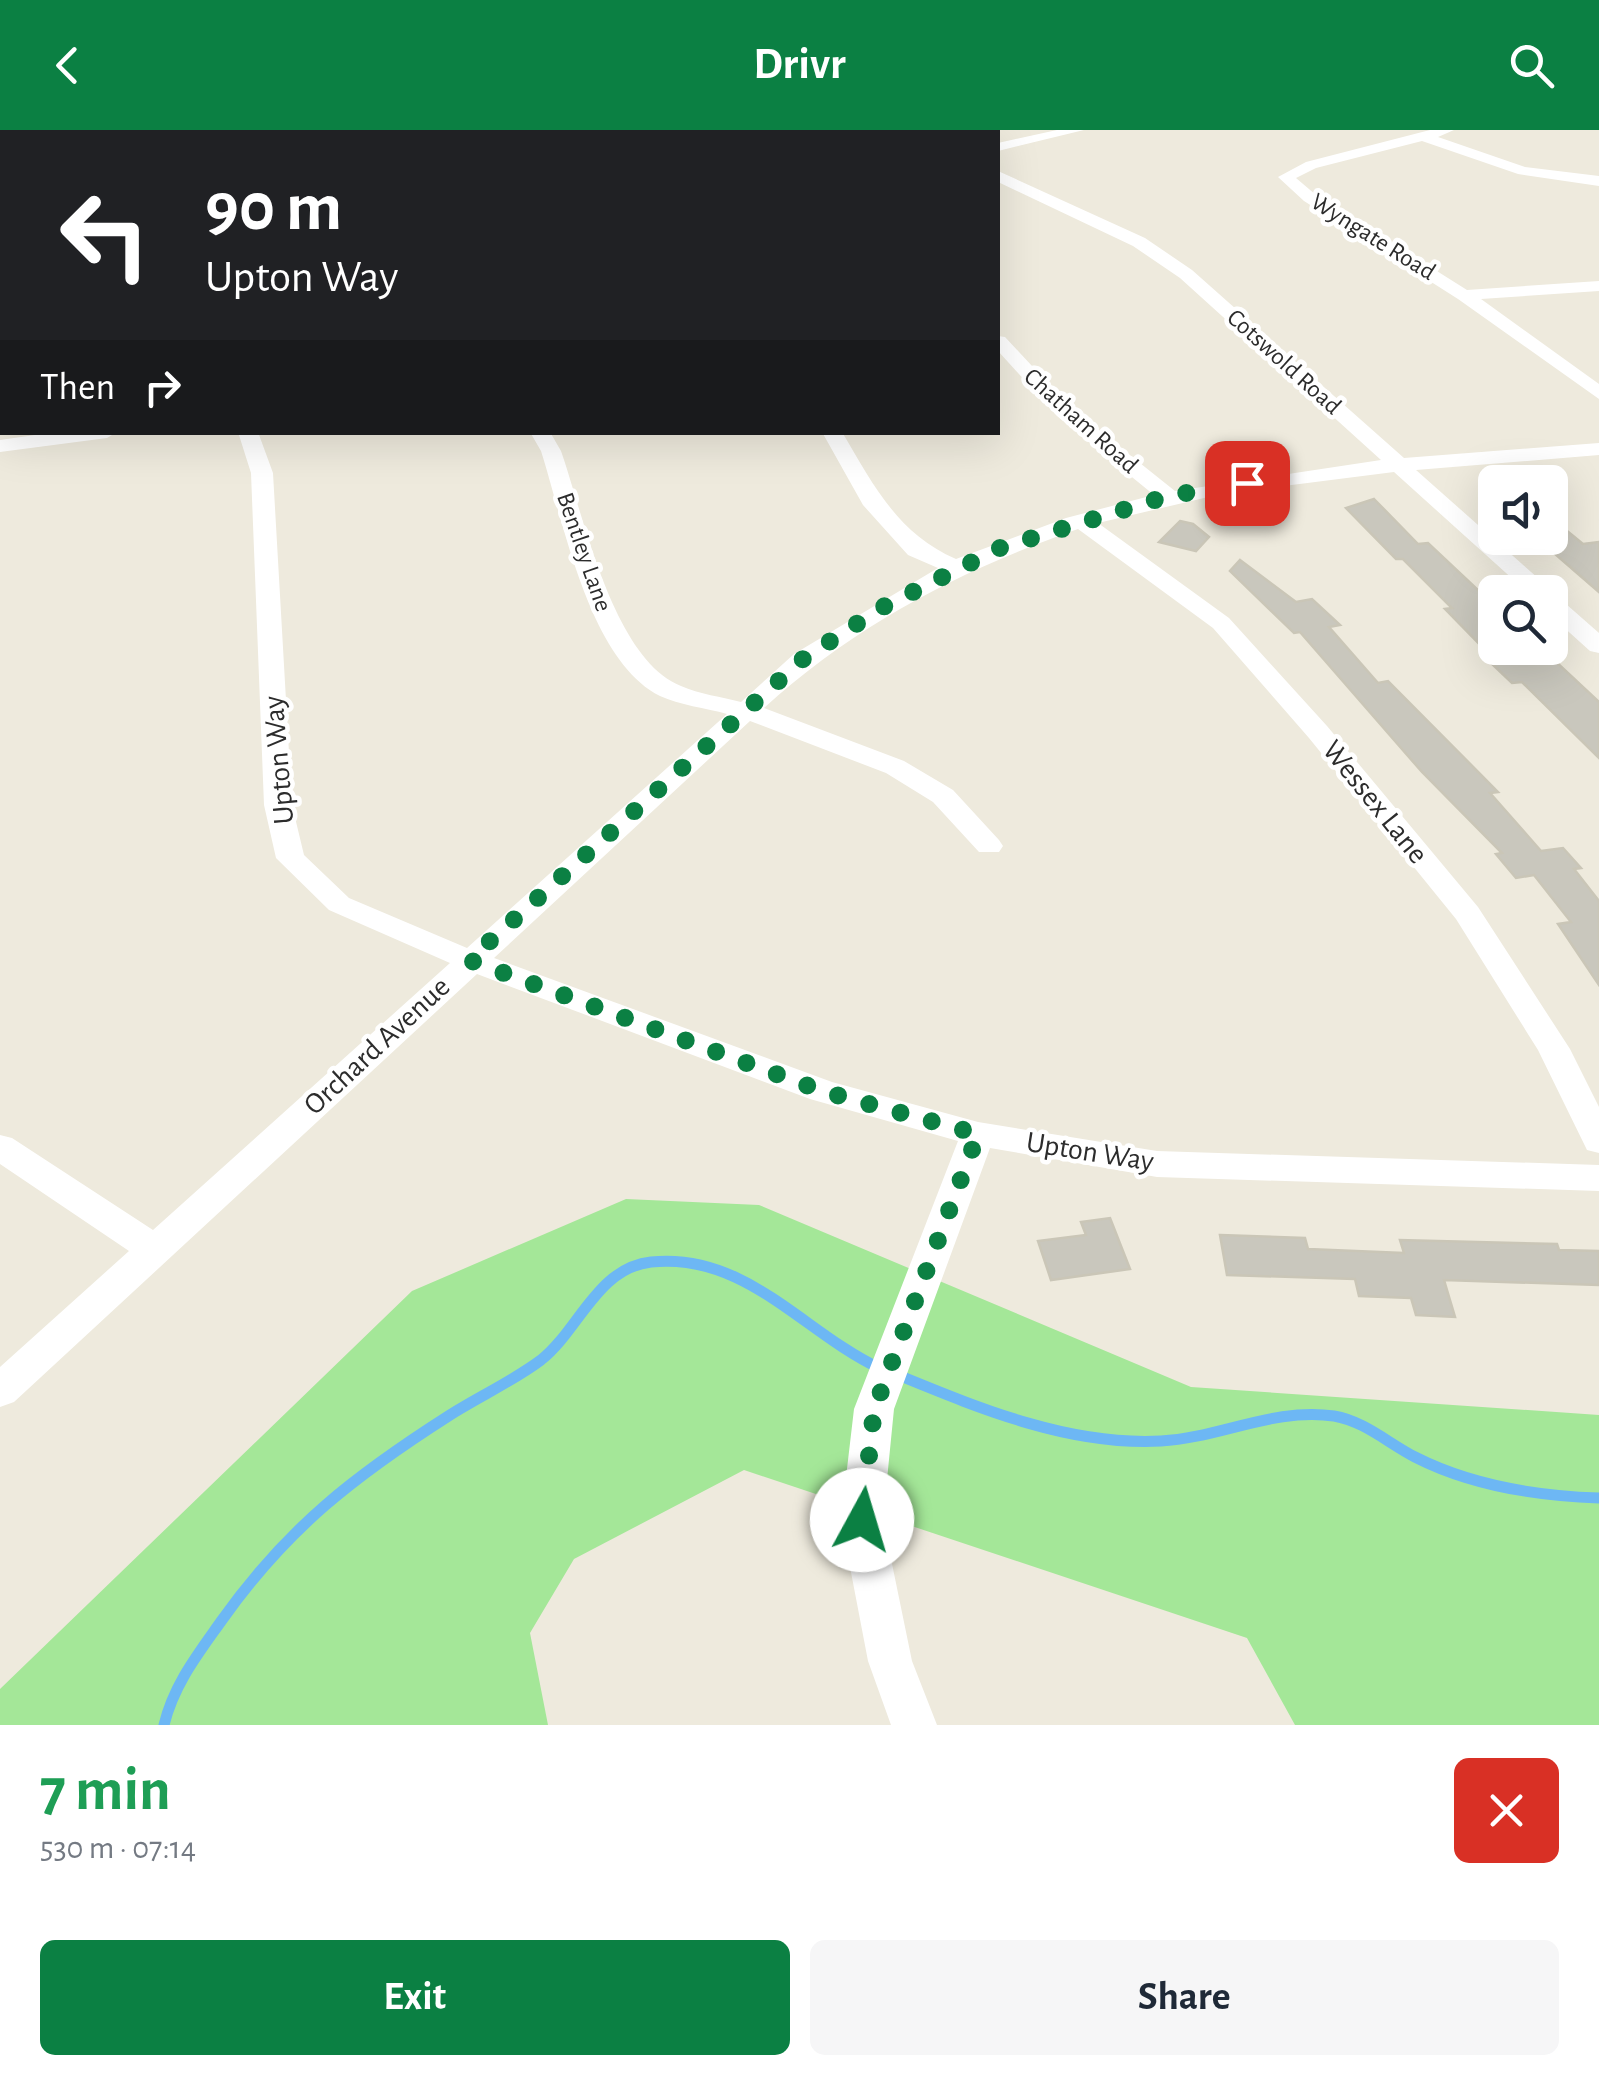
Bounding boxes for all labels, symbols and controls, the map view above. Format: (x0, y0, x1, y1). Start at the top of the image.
icon: back (40, 38, 95, 93)
icon: search (1504, 38, 1559, 93)
text: Drivr (753, 42, 846, 87)
icon: left (40, 170, 170, 300)
text: 90 m (205, 173, 342, 243)
street label: Wyngate Road (1306, 189, 1440, 285)
text: Upton Way (205, 255, 398, 300)
street label: Cotswold Road (1222, 305, 1346, 419)
icon: right (135, 360, 190, 415)
street label: Chatham Road (1019, 364, 1143, 478)
text: Then (40, 369, 115, 407)
pin (1205, 441, 1290, 526)
icon: arrive (1220, 456, 1275, 511)
map controls (1478, 465, 1568, 665)
button: sound (1478, 465, 1568, 555)
street label: Bentley Lane (552, 489, 616, 615)
button: search (1478, 575, 1568, 665)
street label: Upton Way (258, 694, 300, 826)
street label: Wessex Lane (1317, 735, 1433, 869)
street label: Orchard Avenue (298, 971, 456, 1121)
street label: Upton Way (1024, 1127, 1156, 1177)
position arrow (810, 1468, 914, 1572)
button: close (1454, 1758, 1559, 1863)
text: 7 min (40, 1761, 171, 1821)
text: 530 m · 07:14 (40, 1832, 196, 1864)
button: Exit (40, 1940, 790, 2055)
button: Share (810, 1940, 1559, 2055)

